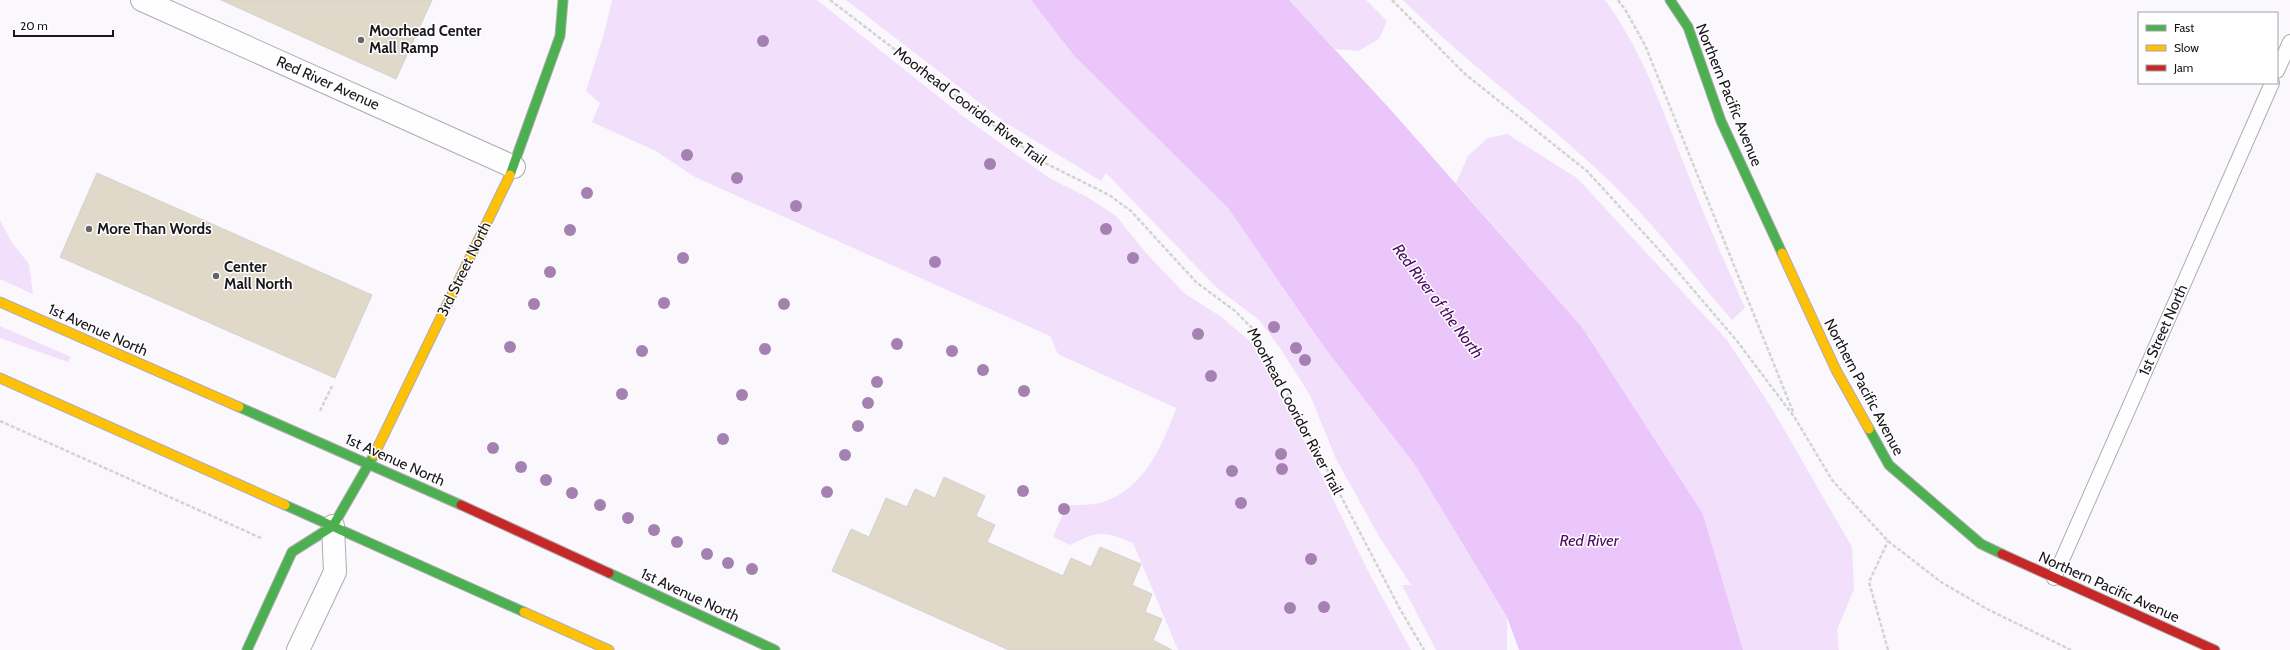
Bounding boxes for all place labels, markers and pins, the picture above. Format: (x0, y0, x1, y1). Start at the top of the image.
place label: Moorhead Center Mall Ramp (369, 22, 482, 57)
marker: Moorhead Center Mall Ramp (356, 35, 366, 45)
place label: More Than Words (97, 220, 212, 238)
marker: More Than Words (84, 224, 94, 234)
place label: Center Mall North (224, 258, 292, 293)
marker: Center Mall North (211, 271, 221, 281)

